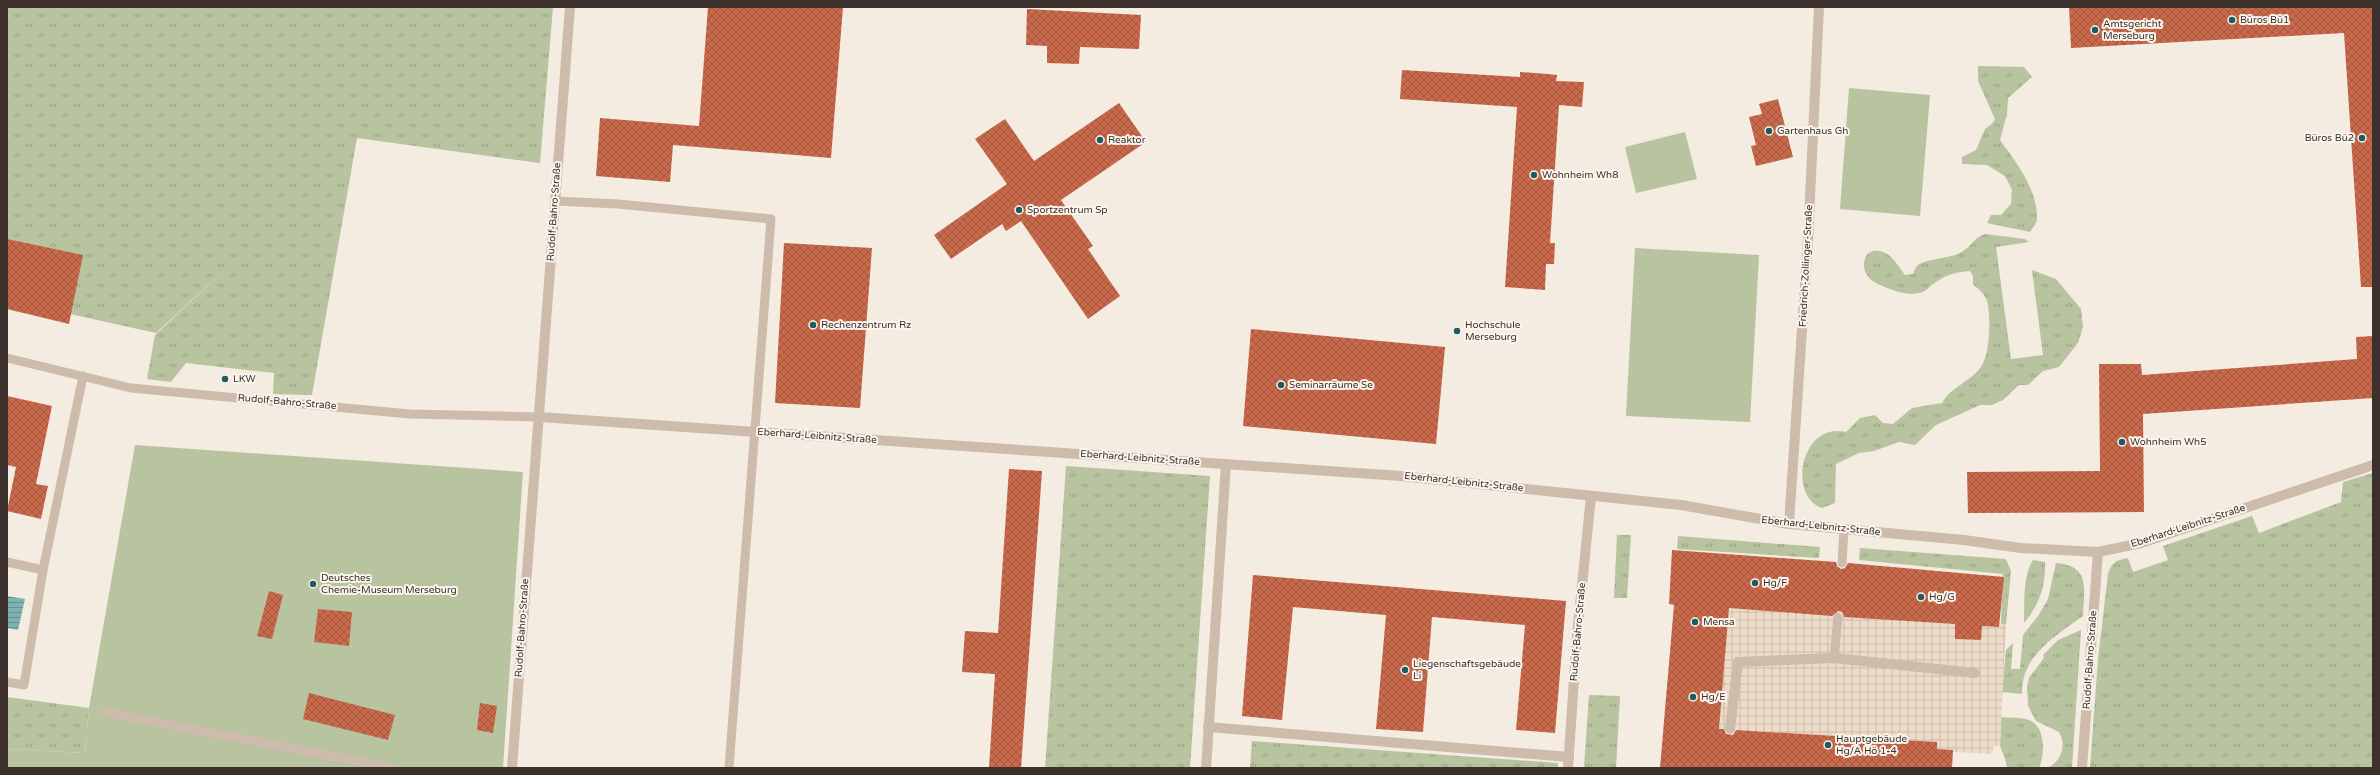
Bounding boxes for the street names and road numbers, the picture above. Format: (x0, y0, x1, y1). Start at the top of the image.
street label: Rudolf-Bahro-Straße (545, 162, 563, 262)
street label: Friedrich-Zollinger-Straße (1797, 204, 1815, 328)
street label: Rudolf-Bahro-Straße (237, 392, 337, 412)
street label: Eberhard-Leibnitz-Straße (757, 426, 878, 446)
street label: Eberhard-Leibnitz-Straße (1080, 448, 1201, 468)
street label: Eberhard-Leibnitz-Straße (1404, 470, 1525, 494)
street label: Eberhard-Leibnitz-Straße (2129, 502, 2247, 550)
street label: Eberhard-Leibnitz-Straße (1761, 514, 1882, 538)
street label: Rudolf-Bahro-Straße (513, 578, 531, 678)
street label: Rudolf-Bahro-Straße (1568, 582, 1588, 682)
street label: Rudolf-Bahro-Straße (2081, 610, 2099, 710)

